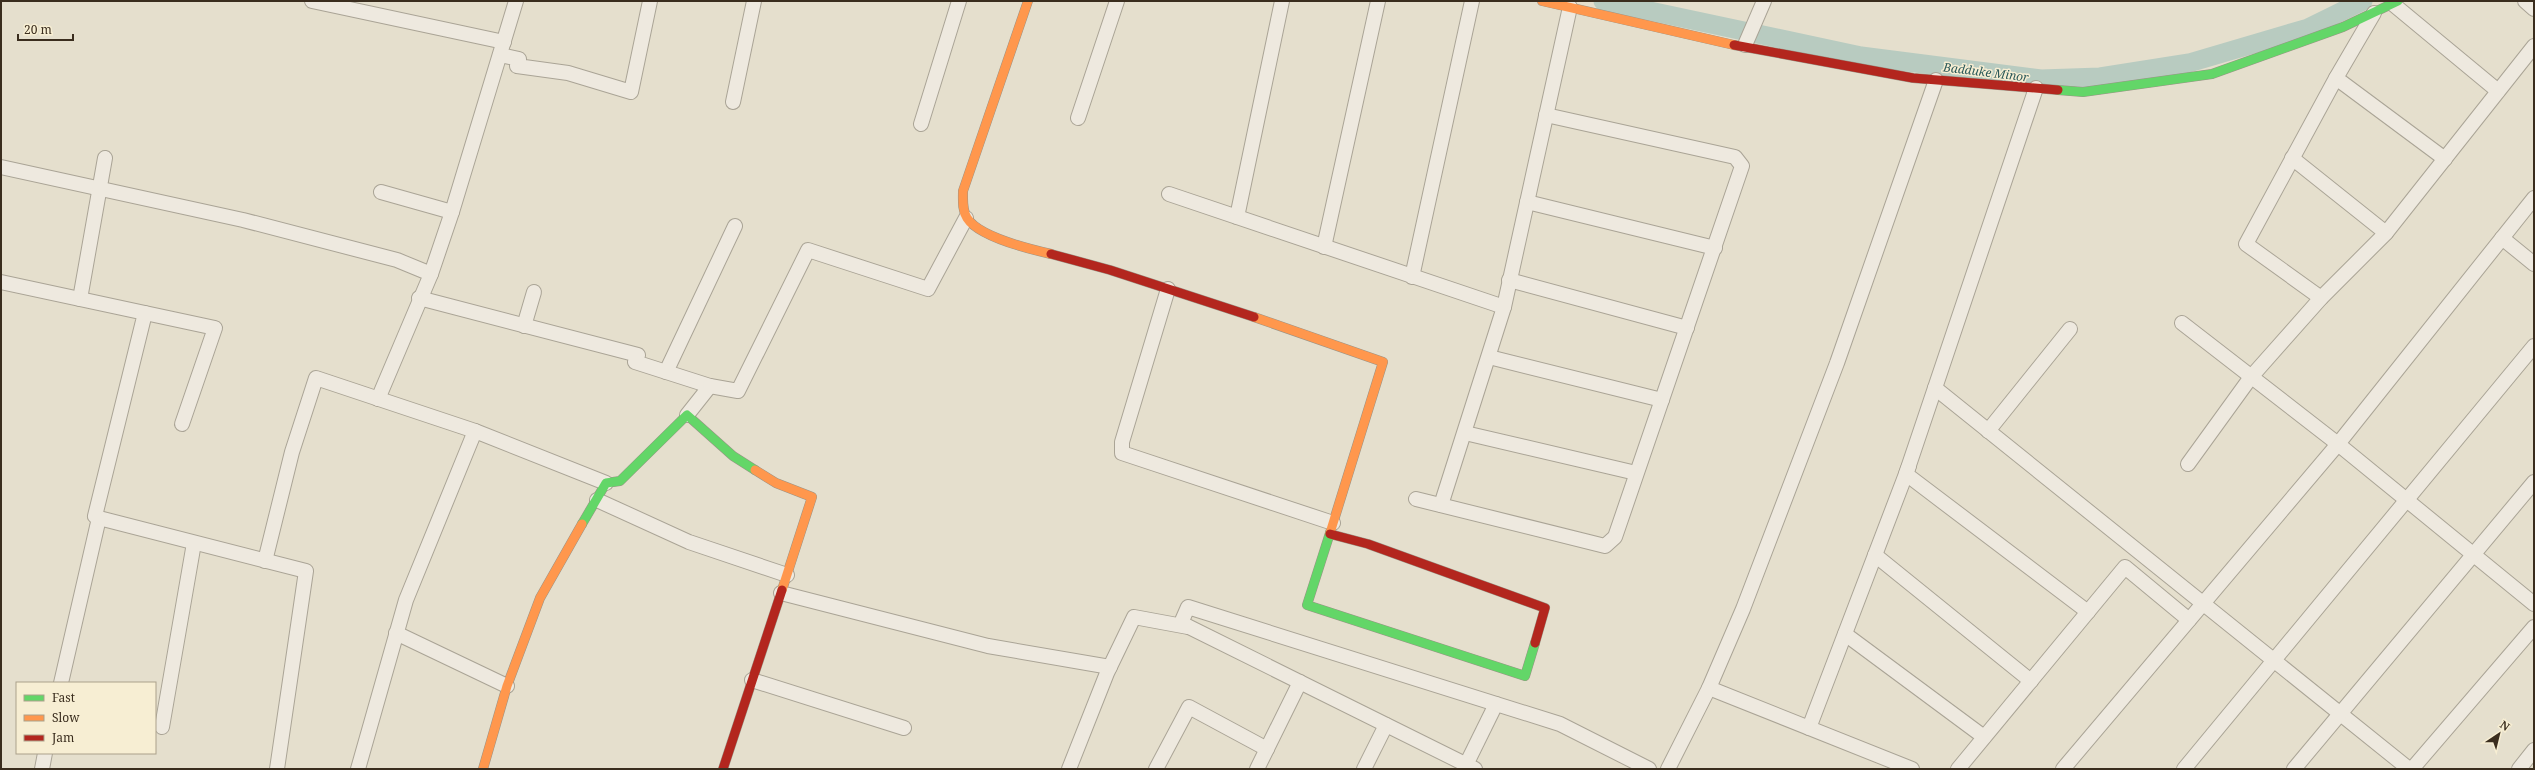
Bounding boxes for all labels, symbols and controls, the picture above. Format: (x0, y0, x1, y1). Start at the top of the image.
scale bar (18, 16, 73, 42)
text: 20 m (24, 21, 52, 38)
water label: Badduke Minor (1941, 58, 2030, 86)
legend (16, 682, 156, 754)
text: Fast (52, 689, 75, 706)
text: Slow (52, 709, 80, 726)
north arrow (2479, 714, 2519, 754)
text: N (2497, 717, 2513, 734)
text: Jam (51, 729, 74, 746)

